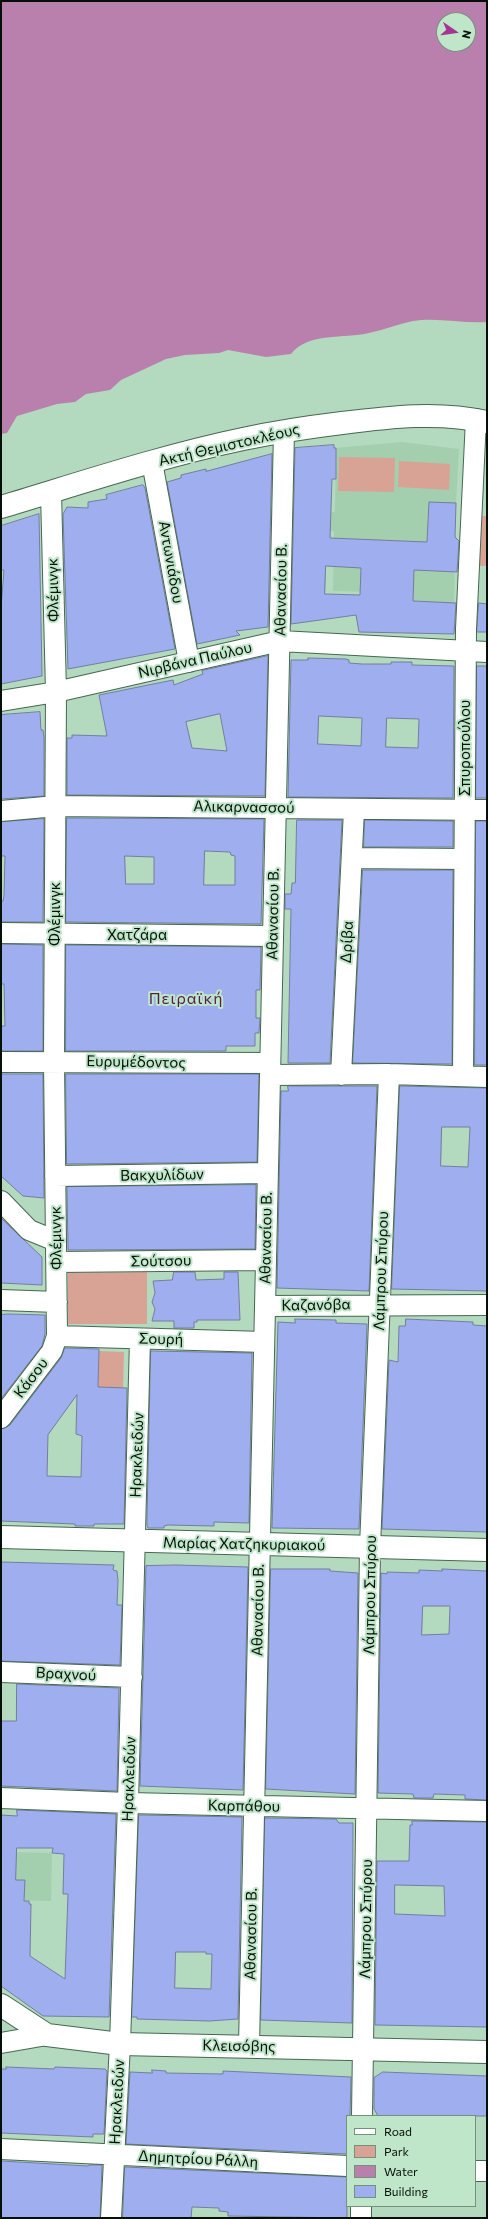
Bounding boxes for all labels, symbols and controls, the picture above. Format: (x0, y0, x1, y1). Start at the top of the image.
north arrow (436, 12, 476, 52)
text: N (460, 29, 474, 40)
street label: Ακτή Θεμιστοκλέους (157, 420, 301, 470)
street label: Αντωνιάδου (155, 519, 187, 605)
street label: Αθανασίου Β. (271, 544, 291, 636)
street label: Φλέμινγκ (43, 558, 63, 622)
street label: Νιρβάνα Παύλου (136, 638, 254, 682)
street label: Σπυροπούλου (456, 700, 474, 796)
street label: Αλικαρνασσού (193, 797, 295, 817)
street label: Αθανασίου Β. (263, 868, 283, 960)
street label: Φλέμινγκ (46, 882, 64, 946)
street label: Δρίβα (337, 920, 357, 964)
street label: Χατζάρα (107, 926, 167, 944)
district label: Πειραϊκή (149, 989, 223, 1009)
street label: Ευρυμέδοντος (86, 1052, 186, 1072)
street label: Βακχυλίδων (120, 1165, 204, 1185)
street label: Αθανασίου Β. (256, 1192, 276, 1284)
street label: Φλέμινγκ (46, 1206, 66, 1270)
street label: Λάμπρου Σπύρου (370, 1211, 392, 1331)
street label: Σούτσου (130, 1251, 192, 1271)
street label: Καζανόβα (281, 1295, 351, 1315)
street label: Σουρή (139, 1330, 183, 1348)
street label: Κάσου (10, 1354, 52, 1402)
street label: Ηρακλειδών (127, 1412, 147, 1498)
street label: Μαρίας Χατζηκυριακού (163, 1534, 325, 1554)
street label: Λάμπρου Σπύρου (360, 1535, 380, 1655)
street label: Αθανασίου Β. (248, 1564, 268, 1656)
street label: Βραχνού (35, 1663, 97, 1685)
street label: Ηρακλειδών (119, 1736, 139, 1822)
street label: Καρπάθου (208, 1796, 280, 1816)
street label: Λάμπρου Σπύρου (356, 1859, 376, 1979)
street label: Αθανασίου Β. (241, 1888, 261, 1980)
street label: Κλεισόβης (202, 2036, 276, 2056)
street label: Ηρακλειδών (106, 2059, 128, 2145)
legend (346, 2115, 476, 2207)
text: Road (384, 2124, 412, 2138)
text: Park (384, 2144, 409, 2158)
street label: Δημητρίου Ράλλη (137, 2147, 259, 2171)
text: Water (384, 2164, 418, 2178)
text: Building (384, 2184, 428, 2198)

